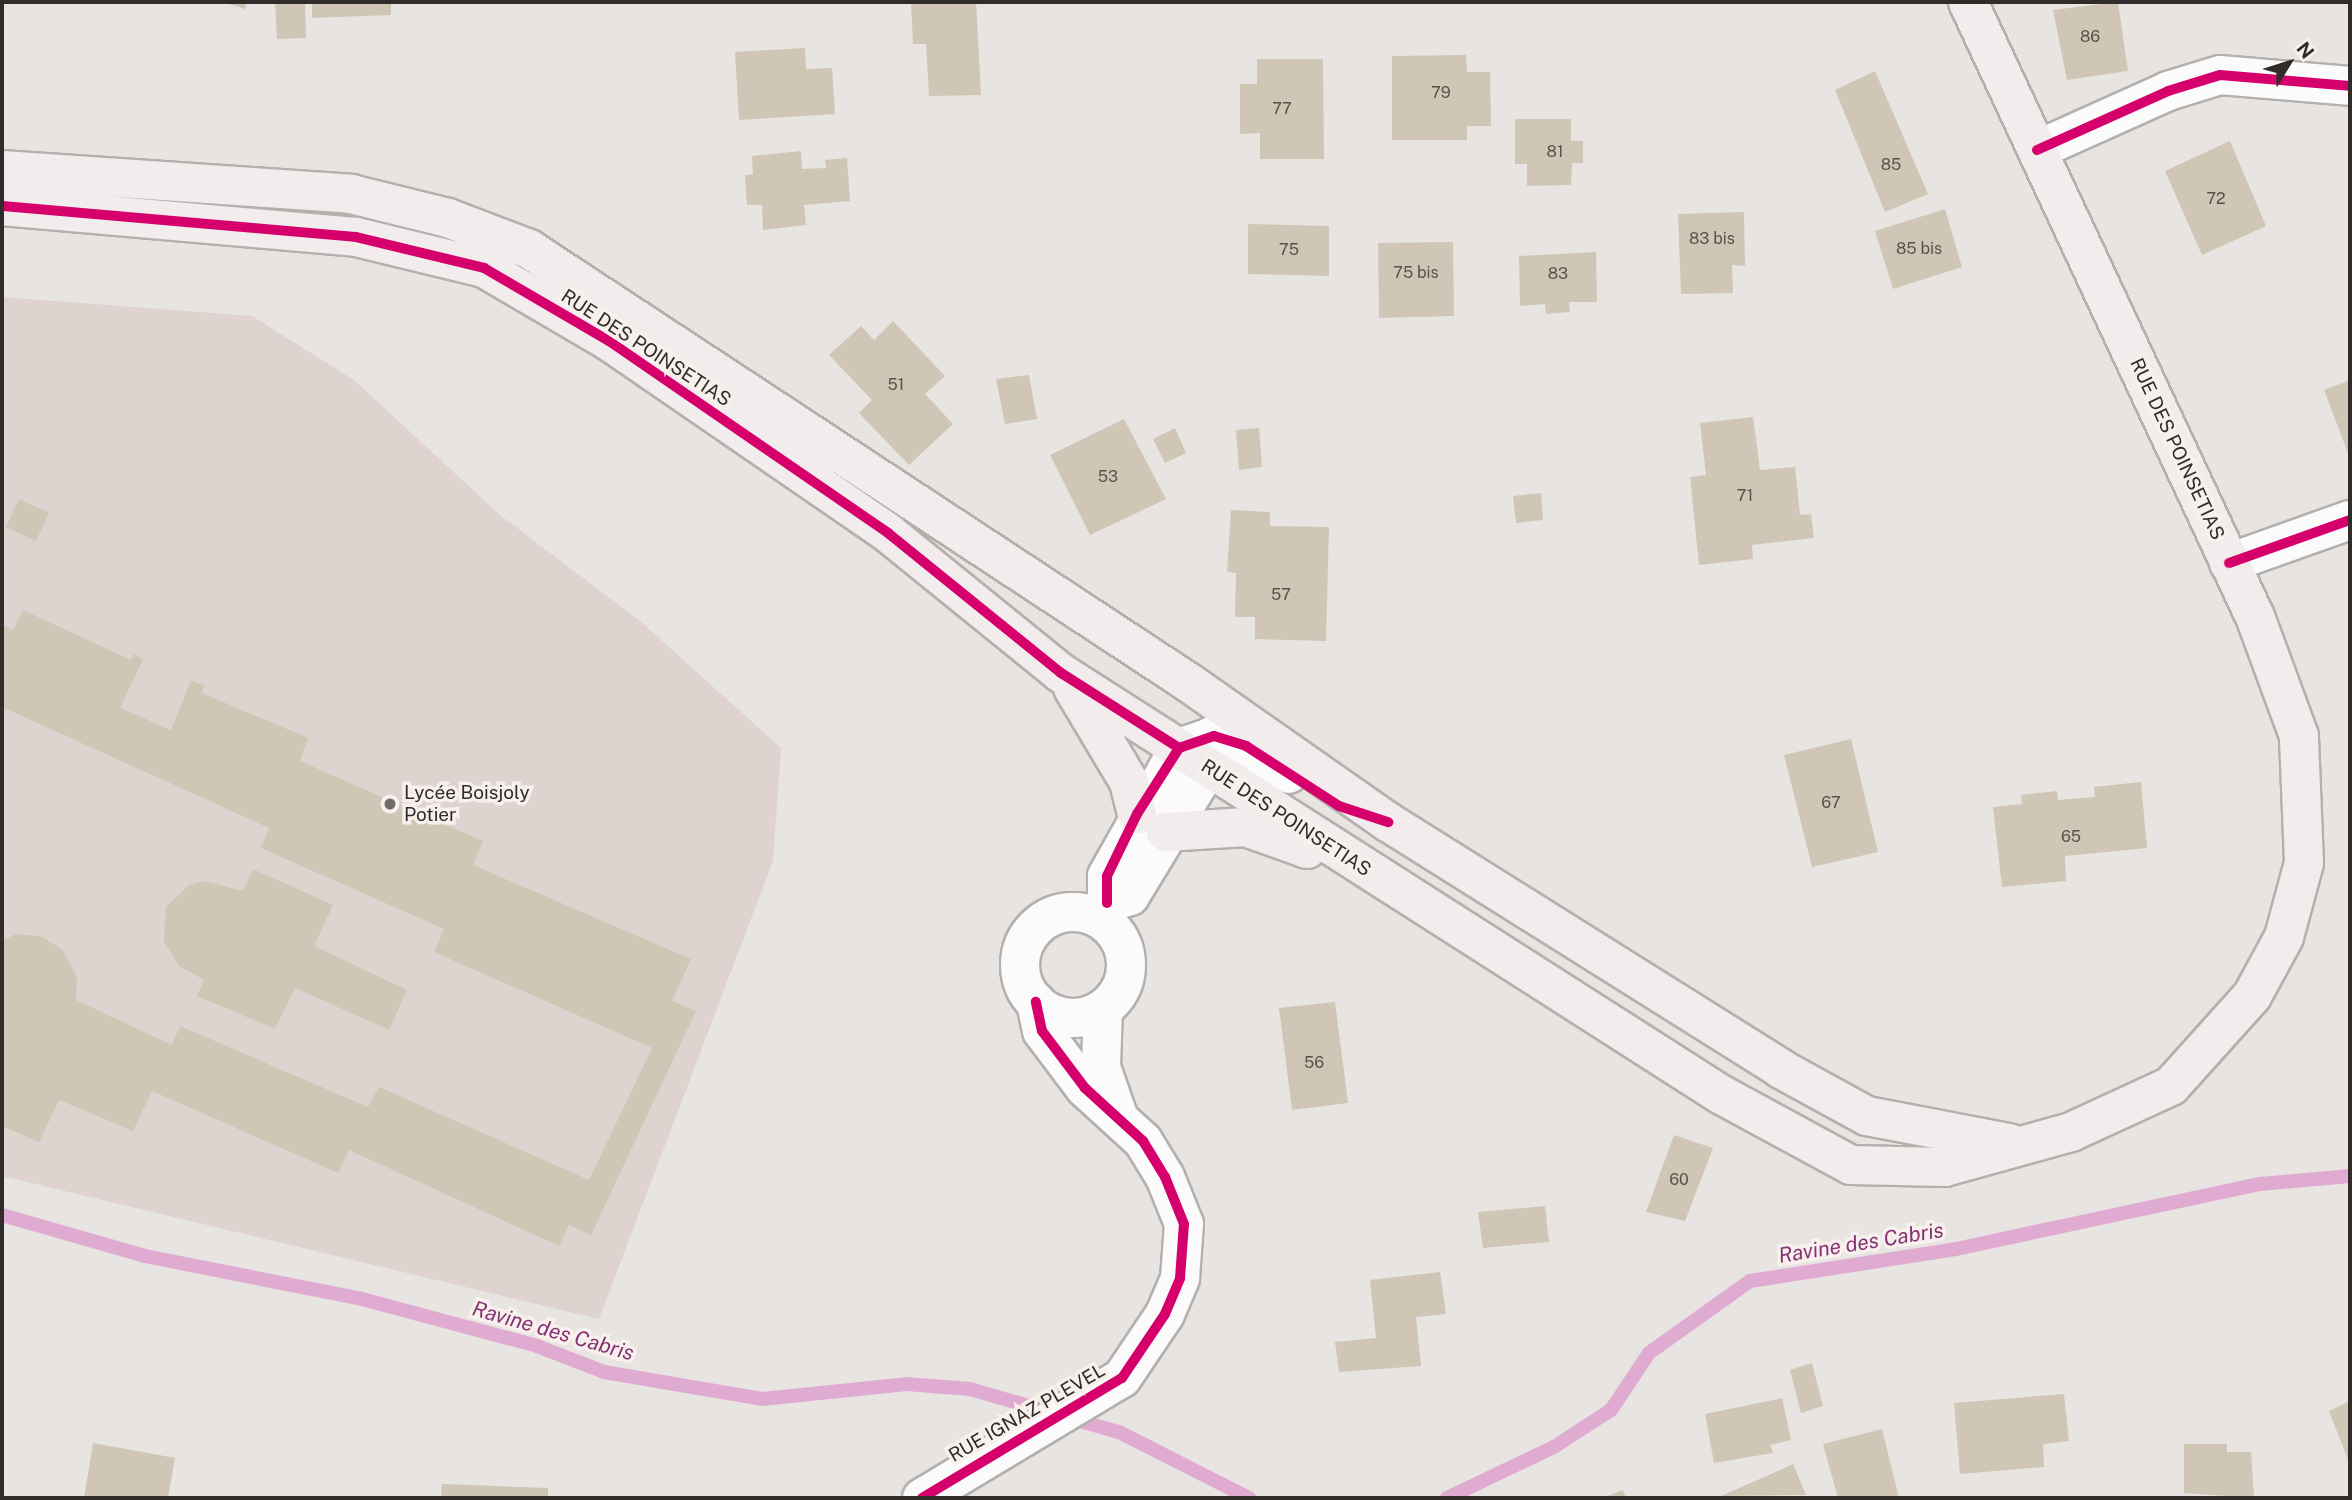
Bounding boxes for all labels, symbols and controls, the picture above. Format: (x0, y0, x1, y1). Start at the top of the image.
house number: 86 (2080, 27, 2100, 47)
north arrow (2254, 28, 2324, 98)
text: N (2292, 37, 2319, 63)
house number: 79 (1431, 83, 1451, 103)
house number: 77 (1272, 99, 1292, 119)
house number: 81 (1547, 142, 1563, 162)
house number: 85 (1881, 155, 1901, 175)
house number: 72 (2206, 189, 2226, 209)
house number: 83 bis (1689, 229, 1735, 249)
house number: 85 bis (1896, 239, 1942, 259)
house number: 75 (1279, 240, 1299, 260)
house number: 75 bis (1393, 263, 1439, 283)
house number: 83 (1548, 264, 1568, 284)
street label: RUE DES POINSETIAS (557, 285, 735, 411)
street label: RUE DES POINSETIAS (2125, 355, 2229, 543)
house number: 51 (888, 375, 904, 395)
house number: 53 (1098, 467, 1118, 487)
house number: 71 (1737, 486, 1753, 506)
house number: 57 (1271, 585, 1291, 605)
street label: RUE DES POINSETIAS (1197, 755, 1375, 881)
place label: Lycée Boisjoly Potier (404, 782, 530, 826)
house number: 67 (1821, 793, 1841, 813)
marker: Lycée Boisjoly Potier (382, 796, 398, 812)
house number: 65 (2061, 827, 2081, 847)
house number: 56 (1304, 1053, 1324, 1073)
house number: 60 (1669, 1170, 1689, 1190)
water label: Ravine des Cabris (1776, 1217, 1946, 1269)
water label: Ravine des Cabris (469, 1296, 637, 1366)
street label: RUE IGNAZ PLEVEL (945, 1359, 1109, 1467)

